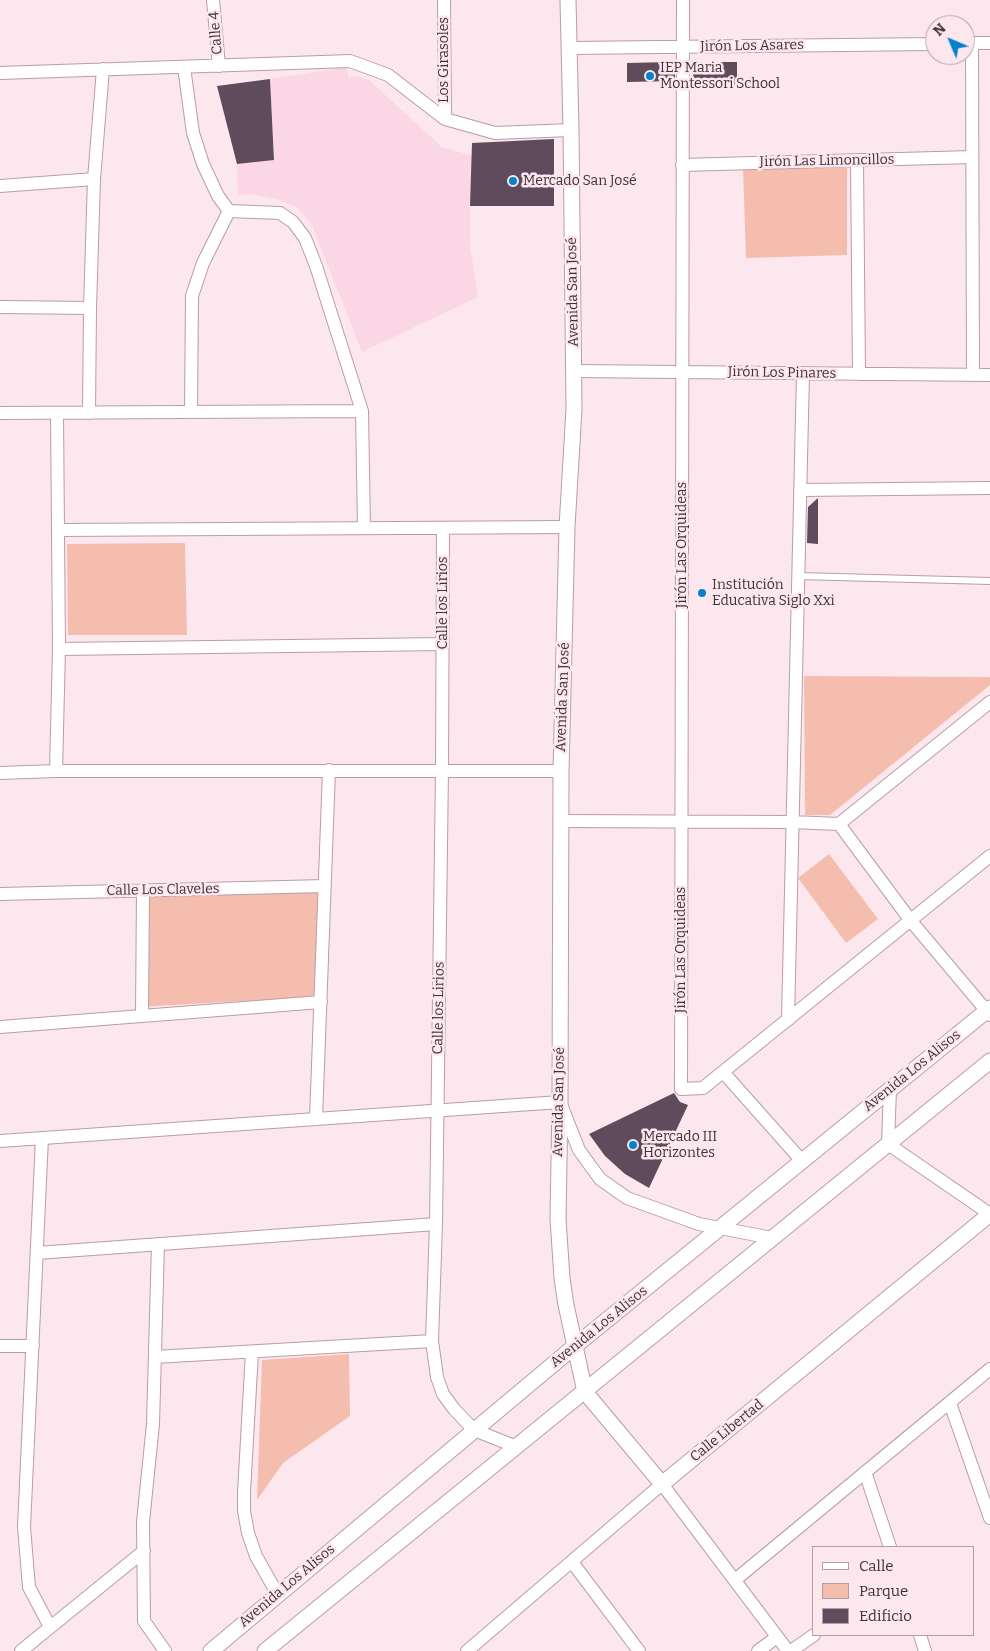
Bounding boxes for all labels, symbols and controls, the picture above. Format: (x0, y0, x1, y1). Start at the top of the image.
street label: Calle 4 (206, 11, 226, 55)
north arrow (925, 15, 975, 65)
street label: Los Girasoles (436, 17, 452, 103)
text: N (930, 20, 950, 40)
street label: Jirón Los Asares (700, 37, 804, 55)
place label: IEP Maria Montessori School (660, 60, 780, 92)
marker: IEP Maria Montessori School (644, 70, 656, 82)
street label: Jirón Las Limoncillos (759, 151, 895, 171)
place label: Mercado San José (523, 173, 637, 189)
marker: Mercado San José (507, 175, 519, 187)
street label: Avenida San José (564, 237, 582, 347)
street label: Jirón Los Pinares (728, 364, 836, 382)
street label: Jirón Las Orquideas (674, 482, 690, 608)
street label: Calle los Lirios (435, 556, 451, 650)
place label: Institución Educativa Siglo Xxi (712, 577, 835, 610)
marker: Institución Educativa Siglo Xxi (696, 587, 708, 599)
street label: Avenida San José (553, 642, 573, 752)
street label: Calle Los Claveles (106, 881, 220, 899)
street label: Jirón Las Orquideas (673, 887, 689, 1013)
street label: Calle los Lirios (430, 961, 448, 1055)
street label: Avenida Los Alisos (860, 1027, 964, 1115)
street label: Avenida San José (550, 1047, 568, 1157)
place label: Mercado III Horizontes (643, 1129, 717, 1162)
marker: Mercado III Horizontes (627, 1139, 639, 1151)
street label: Avenida Los Alisos (547, 1283, 651, 1371)
street label: Calle Libertad (687, 1396, 767, 1466)
street label: Avenida Los Alisos (236, 1541, 338, 1631)
legend (812, 1546, 975, 1636)
text: Calle (859, 1557, 893, 1575)
text: Parque (859, 1582, 908, 1600)
text: Edificio (859, 1607, 912, 1625)

